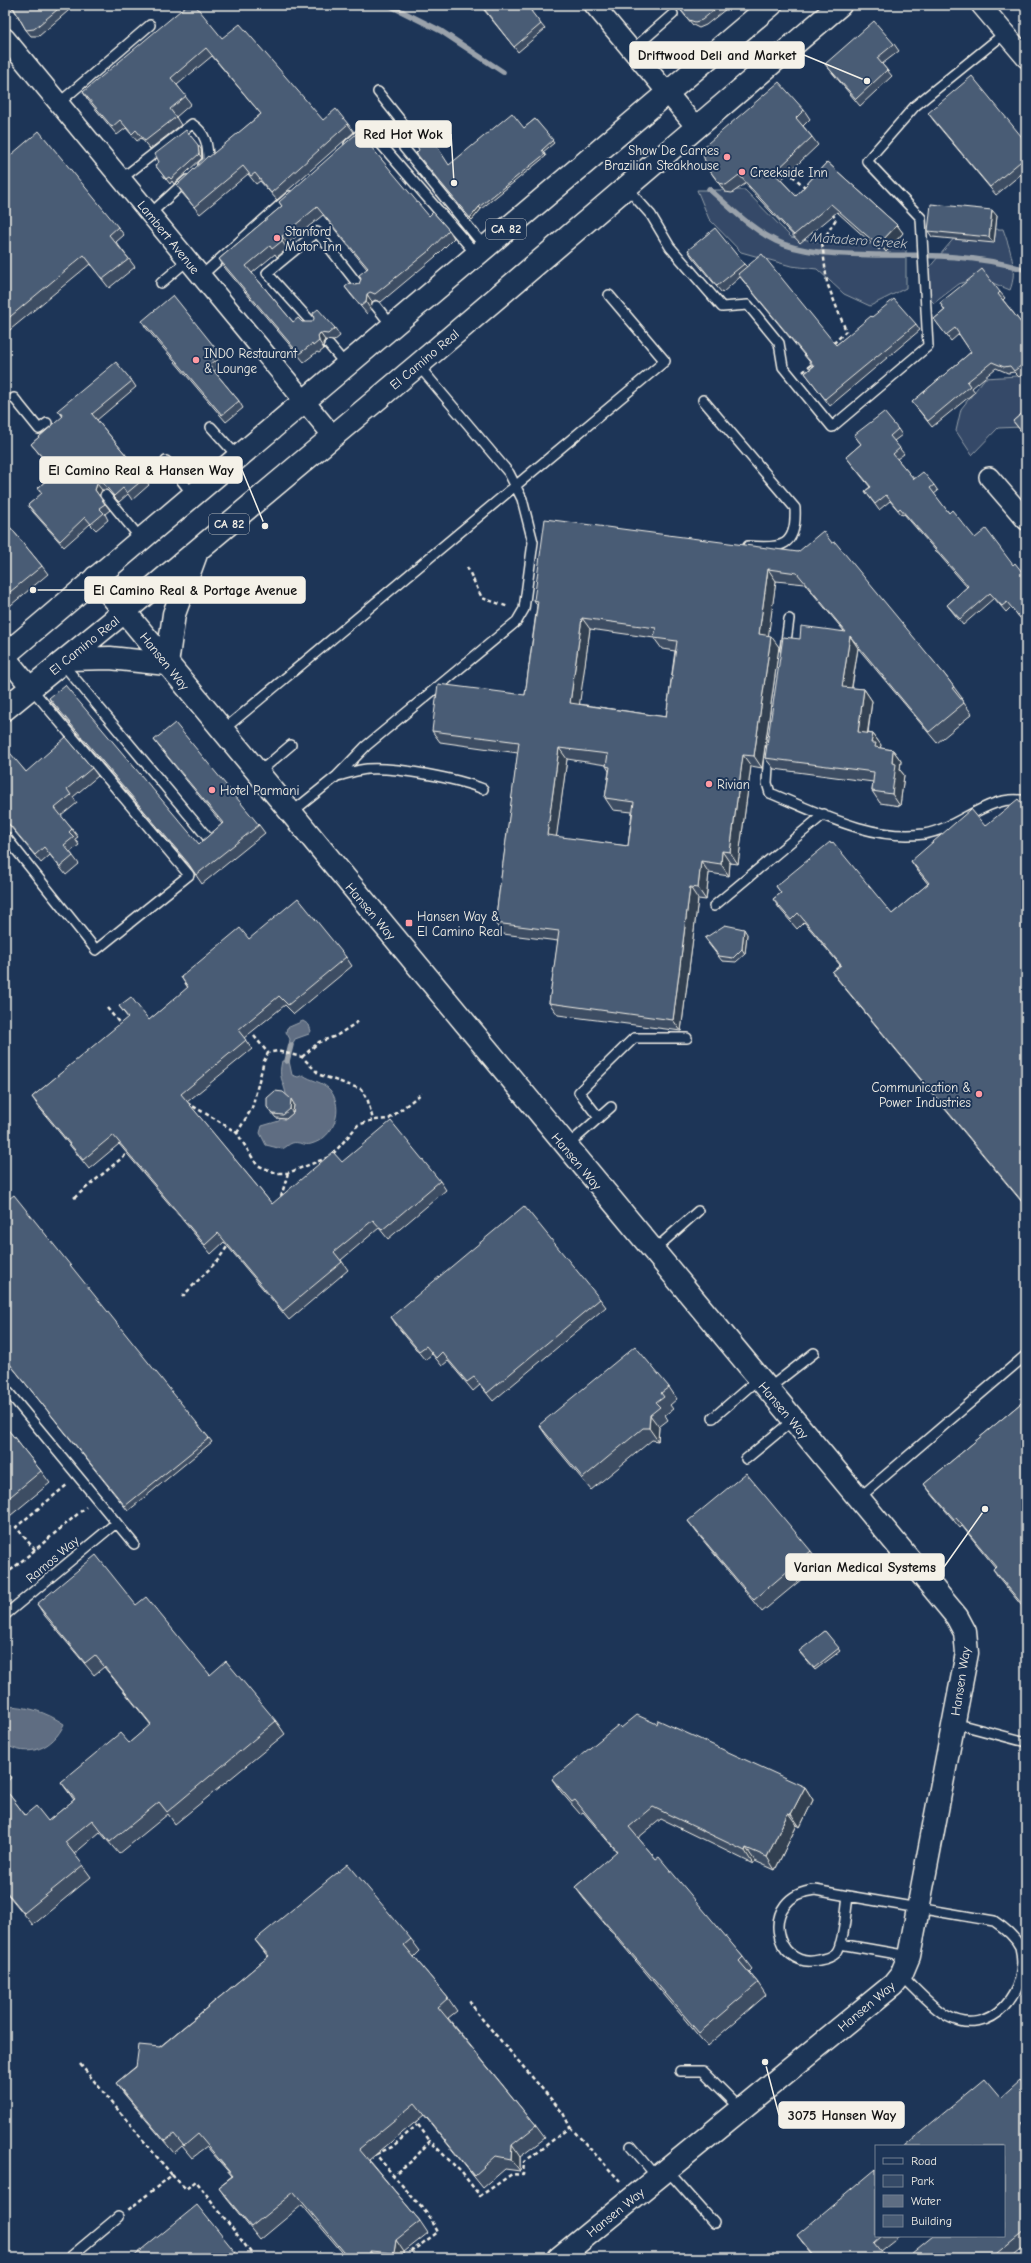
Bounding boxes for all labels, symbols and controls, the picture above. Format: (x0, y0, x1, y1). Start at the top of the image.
callout: Driftwood Deli and Market (630, 42, 804, 68)
text: Driftwood Deli and Market (638, 47, 797, 64)
callout: Red Hot Wok (356, 121, 451, 147)
text: Red Hot Wok (363, 126, 443, 143)
place label: Show De Carnes Brazilian Steakhouse (604, 143, 719, 173)
marker: Show De Carnes Brazilian Steakhouse (722, 152, 732, 162)
place label: Creekside Inn (750, 165, 828, 180)
marker: Creekside Inn (737, 167, 747, 177)
street label: Lambert Avenue (134, 198, 203, 277)
road number: CA 82 (486, 219, 526, 239)
place label: Stanford Motor Inn (285, 224, 342, 254)
water label: Matadero Creek (809, 229, 908, 252)
marker: Stanford Motor Inn (272, 233, 282, 243)
street label: El Camino Real (387, 326, 462, 393)
place label: INDO Restaurant & Lounge (204, 346, 299, 376)
marker: INDO Restaurant & Lounge (191, 355, 201, 365)
callout: El Camino Real & Hansen Way (40, 457, 242, 483)
text: El Camino Real & Hansen Way (48, 462, 234, 479)
road number: CA 82 (209, 514, 249, 534)
callout: El Camino Real & Portage Avenue (85, 577, 305, 603)
text: El Camino Real & Portage Avenue (93, 582, 297, 599)
street label: El Camino Real (46, 613, 122, 678)
street label: Hansen Way (137, 630, 192, 693)
place label: Rivian (717, 777, 750, 792)
marker: Rivian (704, 779, 714, 789)
place label: Hotel Parmani (220, 783, 299, 798)
marker: Hotel Parmani (207, 785, 217, 795)
street label: Hansen Way (342, 880, 399, 943)
place label: Hansen Way & El Camino Real (417, 909, 503, 939)
marker: Hansen Way & El Camino Real (404, 918, 414, 928)
place label: Communication & Power Industries (871, 1080, 971, 1110)
marker: Communication & Power Industries (974, 1089, 984, 1099)
street label: Hansen Way (548, 1130, 605, 1193)
street label: Hansen Way (755, 1379, 812, 1442)
street label: Ramos Way (23, 1533, 82, 1586)
callout: Varian Medical Systems (786, 1554, 944, 1580)
text: Varian Medical Systems (794, 1559, 936, 1576)
street label: Hansen Way (948, 1645, 973, 1717)
street label: Hansen Way (835, 1978, 898, 2035)
callout: 3075 Hansen Way (779, 2102, 904, 2128)
text: 3075 Hansen Way (788, 2107, 897, 2124)
legend (875, 2145, 1005, 2237)
text: Road (911, 2154, 937, 2168)
text: Park (911, 2174, 934, 2188)
street label: Hansen Way (584, 2185, 647, 2240)
text: Water (911, 2194, 941, 2208)
text: Building (911, 2214, 952, 2228)

